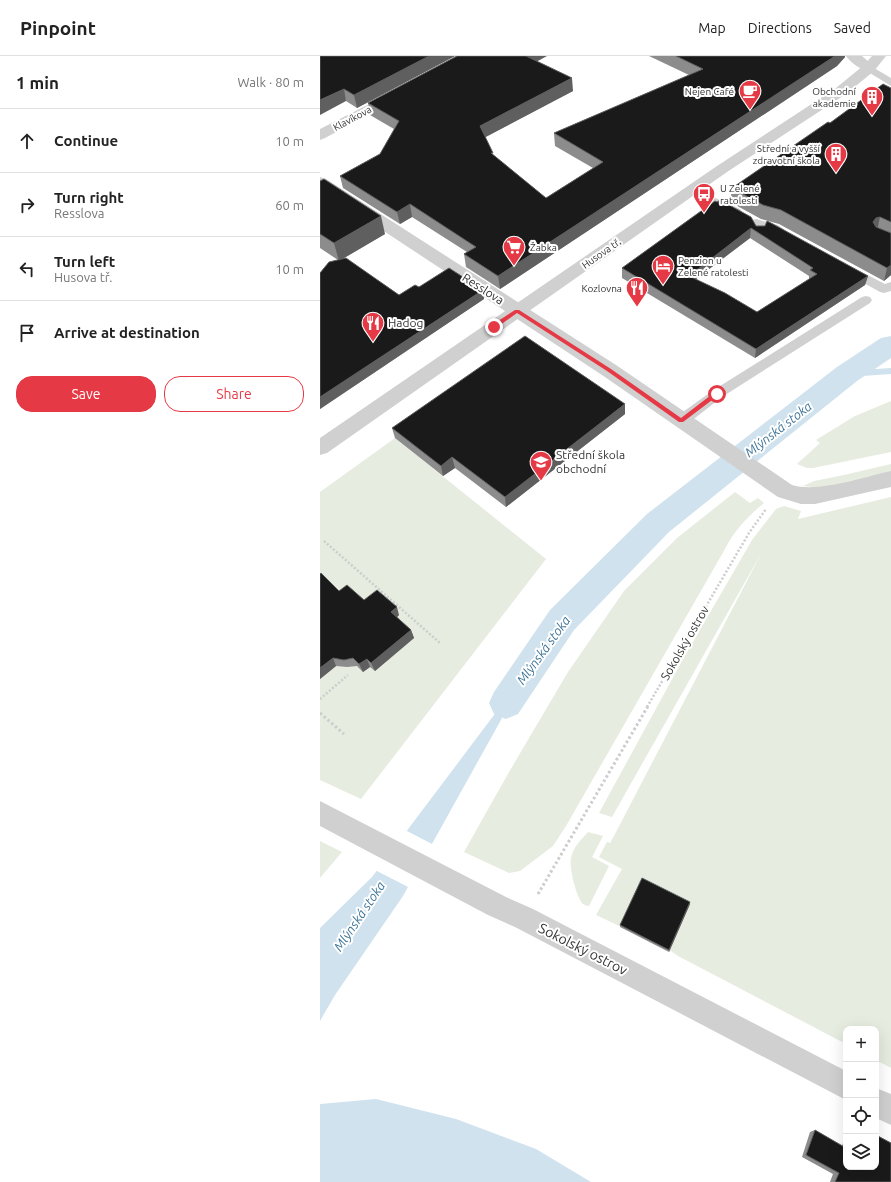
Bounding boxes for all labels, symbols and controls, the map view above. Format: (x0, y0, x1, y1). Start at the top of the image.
text: Pinpoint (20, 17, 96, 39)
text: Map (698, 20, 726, 36)
text: Directions (748, 20, 812, 36)
text: Saved (834, 20, 871, 36)
text: 1 min (16, 73, 59, 92)
text: Walk · 80 m (238, 75, 304, 89)
cafe icon: Nejen Café (737, 78, 763, 111)
building icon: Obchodní akademie (859, 84, 885, 117)
place label: Nejen Café (685, 86, 734, 97)
place label: Obchodní akademie (812, 86, 857, 109)
street label: Klavíkova (331, 104, 373, 133)
icon: ahead (16, 130, 38, 152)
text: Continue (54, 132, 118, 149)
text: 10 m (275, 134, 304, 148)
building icon: Střední a vyšší zdravotní škola (823, 141, 849, 174)
place label: Střední a vyšší zdravotní škola (753, 143, 821, 166)
bus stop icon: U Zelené ratolesti (691, 181, 717, 214)
place label: U Zelené ratolesti (720, 183, 760, 206)
text: Turn right (54, 189, 124, 206)
icon: right (16, 194, 38, 216)
text: 60 m (275, 198, 304, 212)
text: Resslova (54, 206, 105, 220)
supermarket icon: Žabka (501, 234, 527, 267)
street label: Husova tř. (580, 236, 623, 271)
place label: Žabka (530, 241, 557, 253)
text: Turn left (54, 253, 115, 270)
hotel icon: Penzion u Zelené ratolesti (650, 253, 676, 286)
place label: Penzion u Zelené ratolesti (678, 255, 748, 278)
icon: left (16, 258, 38, 280)
text: 10 m (275, 262, 304, 276)
text: Husova tř. (54, 270, 112, 284)
street label: Resslova (460, 270, 506, 307)
restaurant icon: Kozlovna (624, 275, 650, 308)
place label: Kozlovna (582, 283, 622, 294)
restaurant icon: Hadog (360, 310, 386, 343)
place label: Hadog (388, 316, 423, 329)
route end (485, 318, 503, 336)
icon: arrive (16, 322, 38, 344)
text: Arrive at destination (54, 324, 200, 341)
button: Save (16, 376, 156, 412)
button: Share (164, 376, 304, 412)
route start (708, 385, 726, 403)
water label: Mlýnská stoka (742, 399, 814, 459)
place label: Střední škola obchodní (556, 448, 625, 475)
school or university icon: Střední škola obchodní (528, 449, 554, 482)
street label: Sokolský ostrov (658, 603, 711, 682)
water label: Mlýnská stoka (514, 613, 572, 687)
water label: Mlýnská stoka (331, 879, 387, 953)
street label: Sokolský ostrov (536, 920, 630, 978)
map controls (843, 1026, 879, 1170)
button: + (843, 1026, 879, 1062)
button: − (843, 1062, 879, 1098)
button: locate (843, 1098, 879, 1134)
button: layers (843, 1134, 879, 1170)

